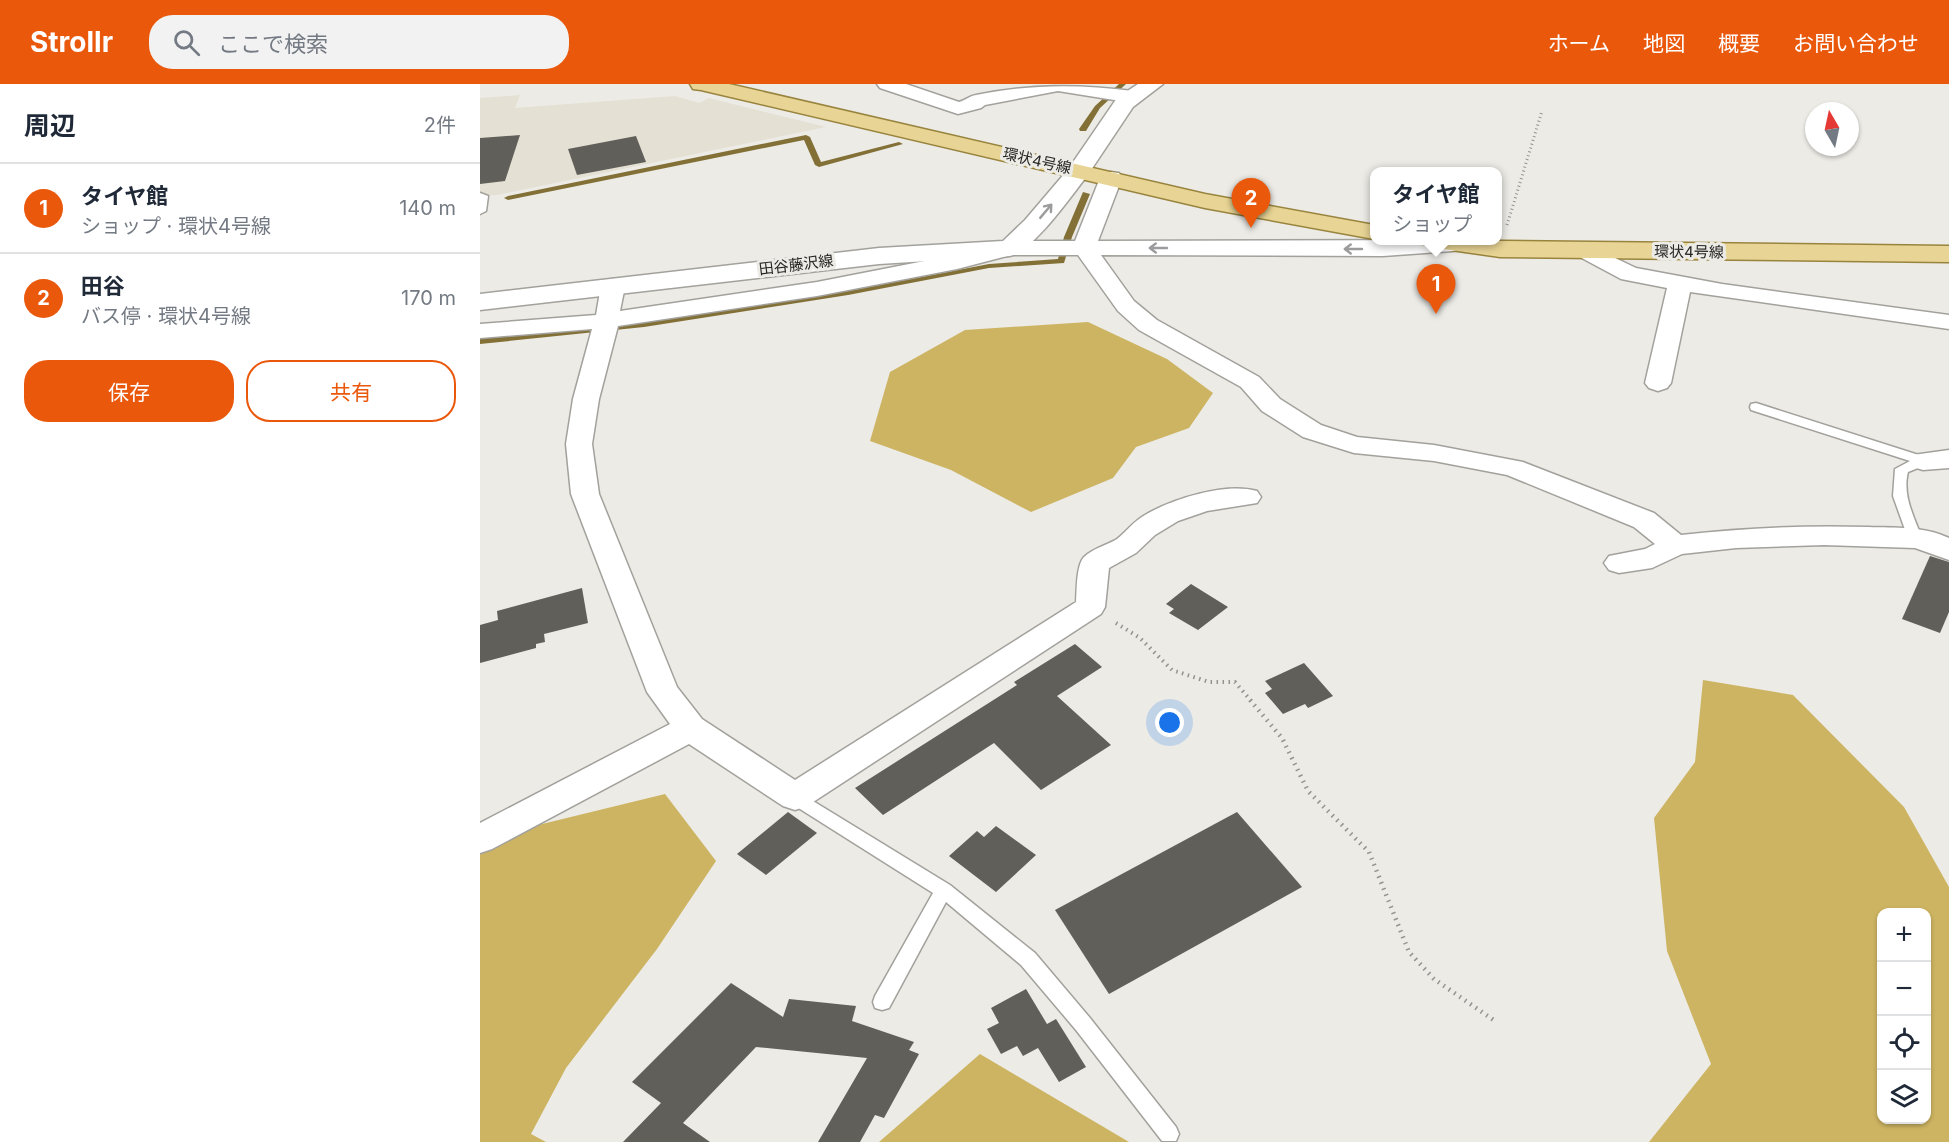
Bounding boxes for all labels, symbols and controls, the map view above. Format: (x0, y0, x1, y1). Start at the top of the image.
search box (149, 15, 569, 69)
text: Strollr (30, 25, 113, 59)
icon: search (170, 26, 203, 59)
text: ここで検索 (218, 31, 328, 57)
text: ホーム (1548, 31, 1610, 56)
text: 地図 (1643, 31, 1685, 56)
text: 概要 (1718, 31, 1760, 56)
text: お問い合わせ (1793, 31, 1919, 56)
north arrow (1805, 102, 1859, 156)
text: 周辺 (24, 110, 76, 141)
text: 2件 (424, 113, 456, 137)
street label: 環状4号線 (1001, 143, 1073, 178)
popup (1370, 167, 1502, 245)
pin: 2 (1232, 178, 1270, 228)
text: タイヤ館 (1392, 181, 1480, 207)
text: タイヤ館 (81, 183, 168, 209)
text: 1 (39, 196, 48, 220)
text: 140 m (399, 196, 456, 220)
one-way arrow (1039, 204, 1053, 219)
text: ショップ (1392, 212, 1472, 236)
text: ショップ · 環状4号線 (81, 214, 271, 238)
street label: 環状4号線 (1654, 241, 1724, 262)
one-way arrow (1148, 242, 1168, 254)
one-way arrow (1343, 243, 1363, 255)
street label: 田谷藤沢線 (758, 251, 834, 279)
pin: 1 (1416, 264, 1456, 314)
text: 田谷 (81, 273, 125, 299)
text: 2 (37, 286, 50, 310)
text: 170 m (401, 286, 456, 310)
text: バス停 · 環状4号線 (81, 304, 251, 328)
button: 保存 (24, 360, 234, 422)
button: 共有 (246, 360, 456, 422)
your location (1155, 708, 1184, 737)
map controls (1877, 908, 1931, 1124)
button: + (1877, 908, 1931, 962)
button: − (1877, 962, 1931, 1016)
button: locate (1877, 1016, 1931, 1070)
button: layers (1877, 1070, 1931, 1124)

